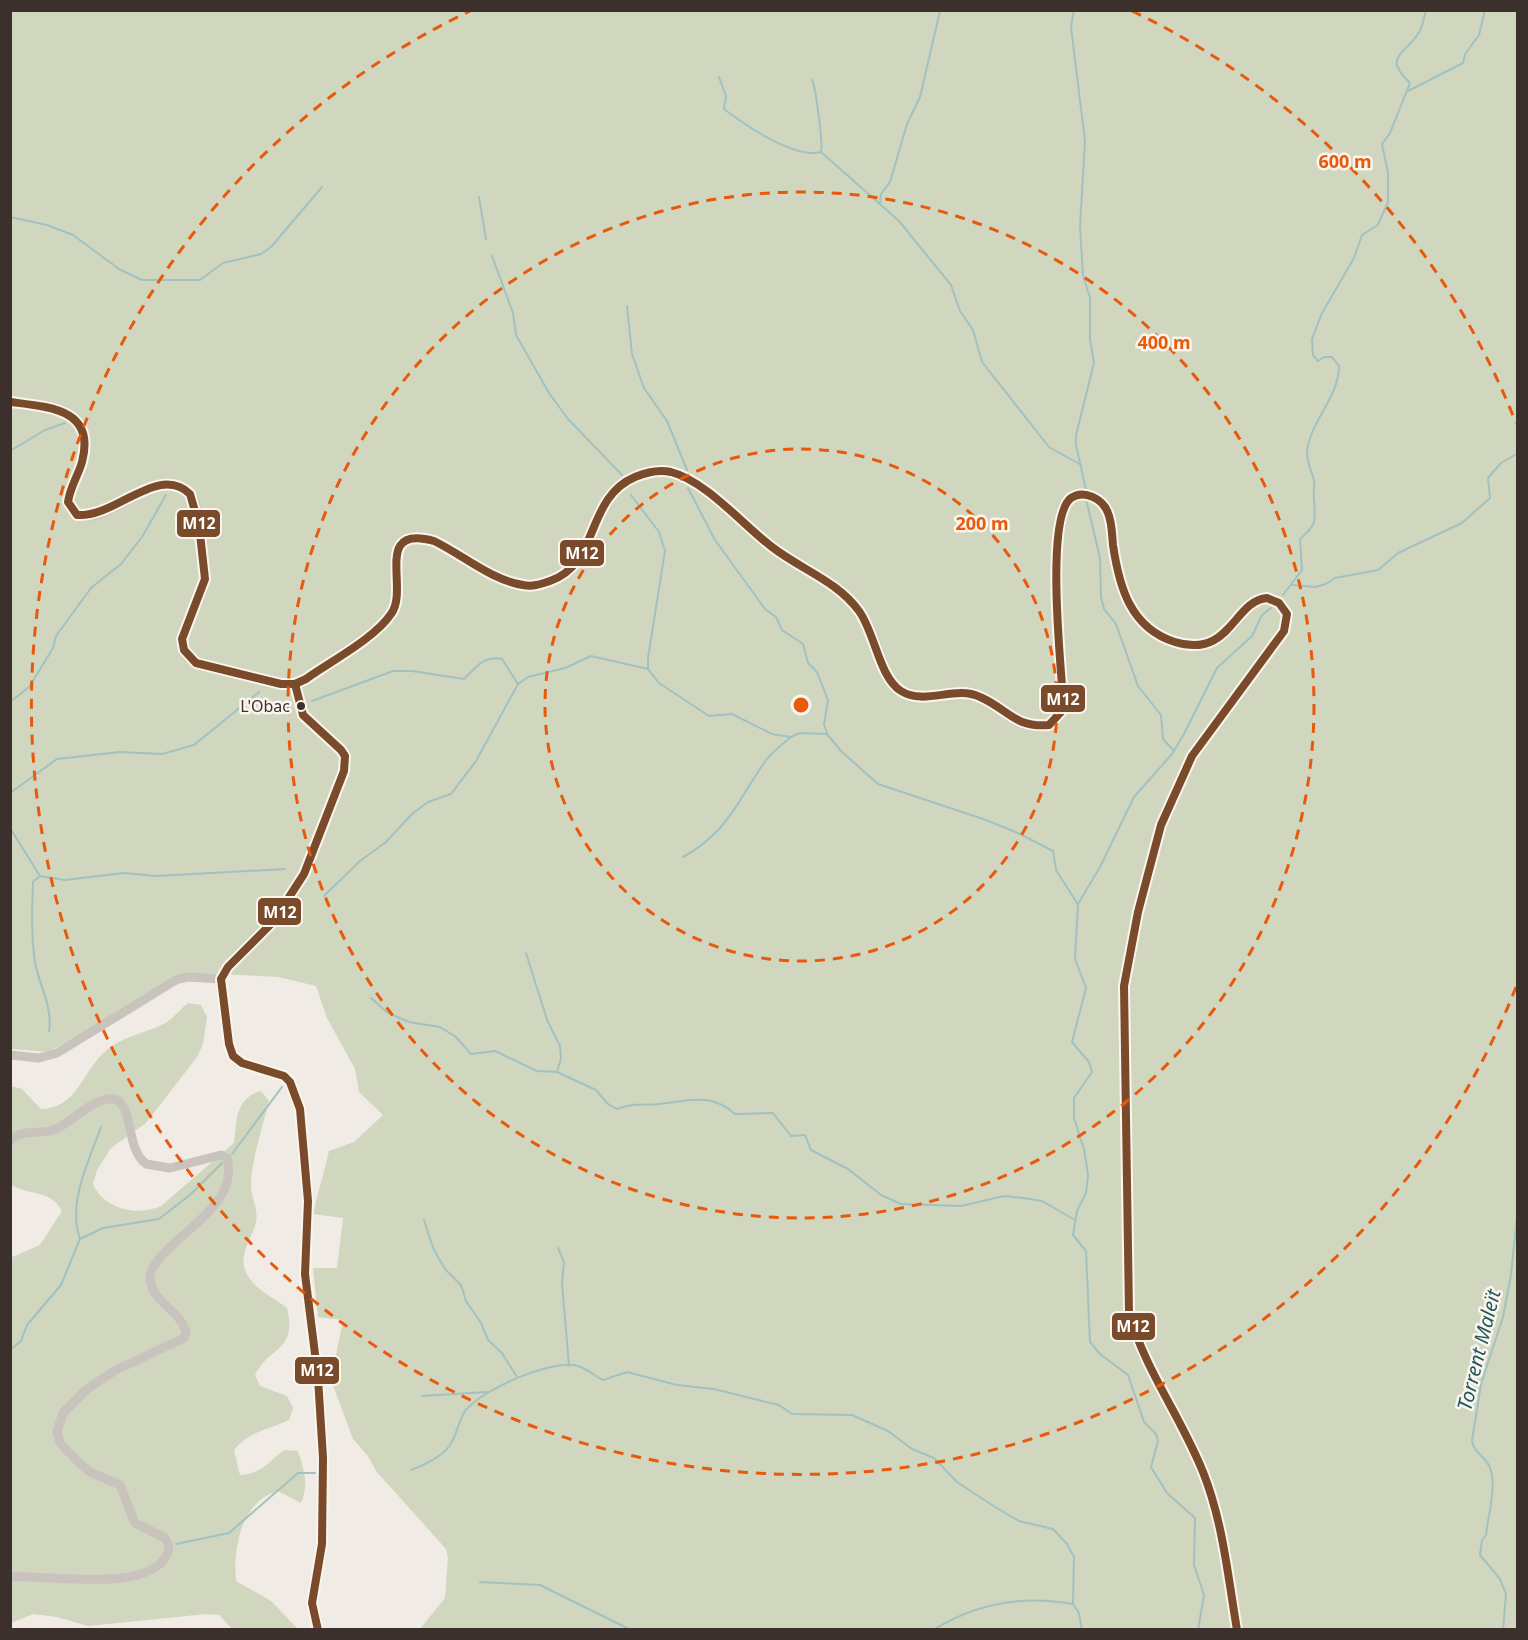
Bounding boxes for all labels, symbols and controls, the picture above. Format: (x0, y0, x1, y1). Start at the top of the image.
text: 600 m (1318, 149, 1372, 173)
text: 400 m (1137, 330, 1191, 354)
line badge: M12 (176, 509, 221, 538)
text: 200 m (955, 511, 1009, 535)
text: M12 (182, 512, 216, 534)
line badge: M12 (559, 539, 605, 567)
text: M12 (565, 542, 599, 564)
line badge: M12 (1040, 684, 1086, 713)
text: M12 (1046, 688, 1080, 710)
place label: L'Obac (240, 695, 290, 717)
centre of rings (791, 695, 811, 715)
marker: L'Obac (295, 700, 307, 712)
line badge: M12 (257, 897, 302, 926)
text: M12 (263, 901, 297, 923)
water label: Torrent Maleït (1450, 1285, 1507, 1413)
line badge: M12 (1111, 1312, 1156, 1341)
text: M12 (1116, 1315, 1150, 1337)
line badge: M12 (294, 1356, 340, 1385)
text: M12 (300, 1359, 334, 1381)

